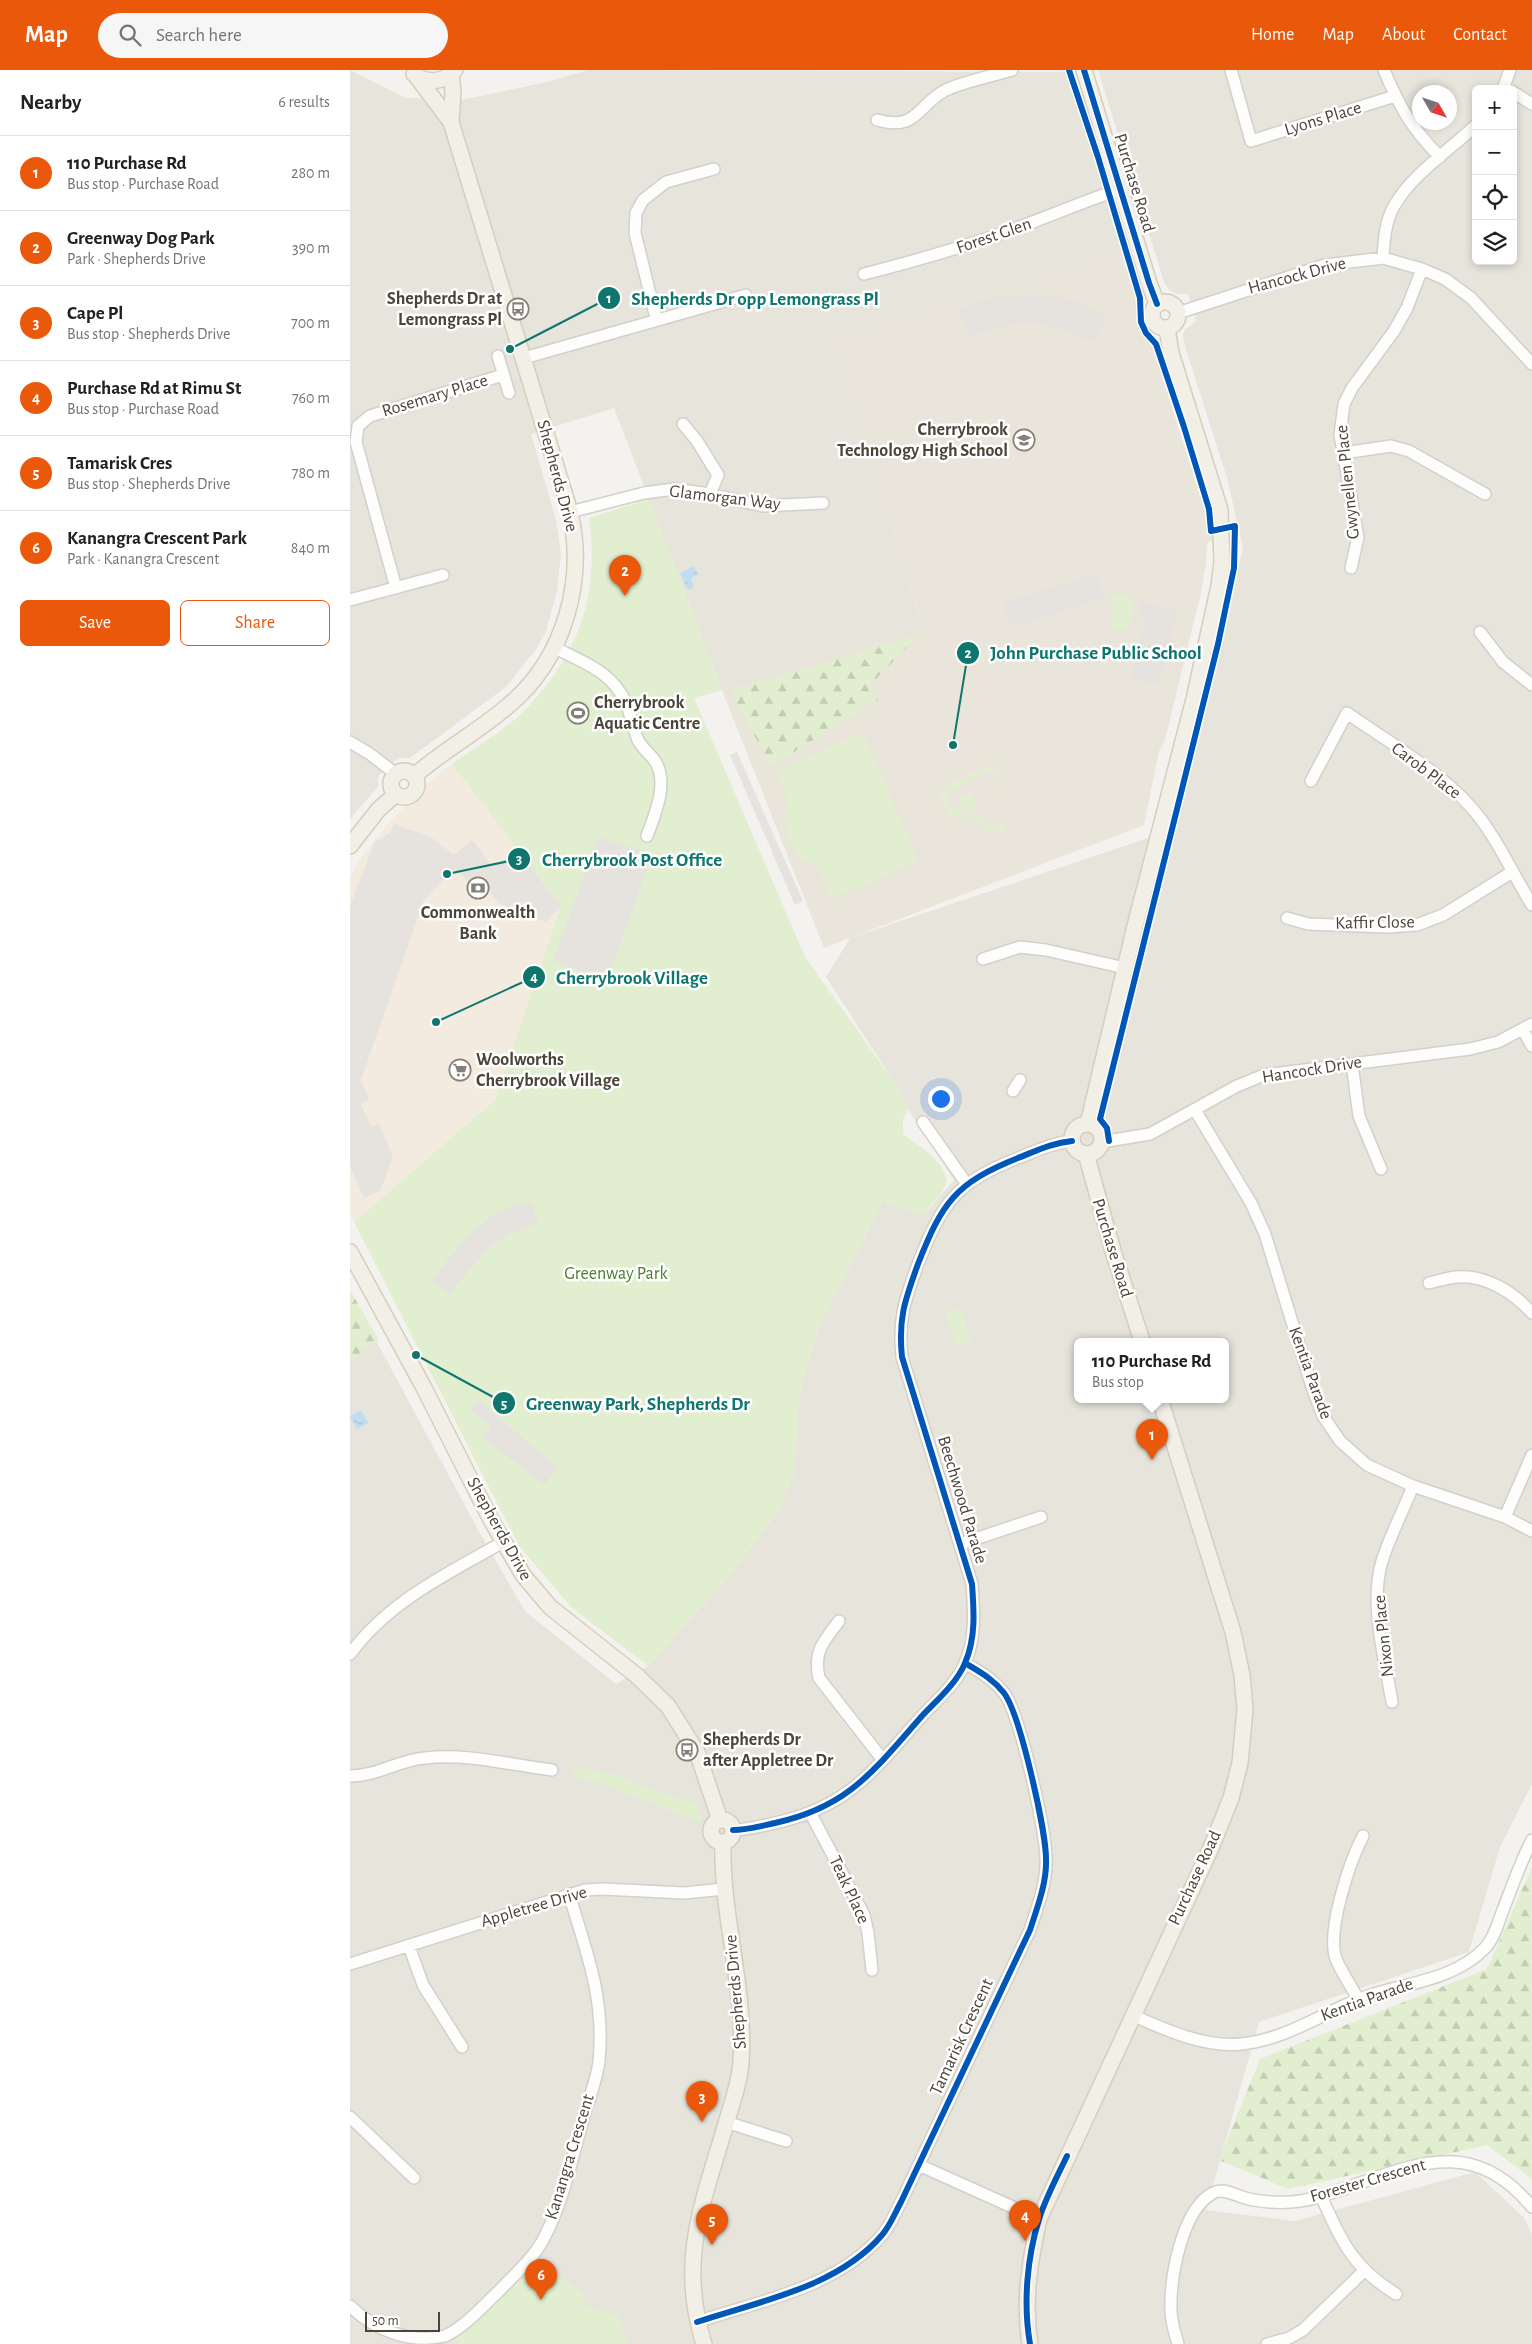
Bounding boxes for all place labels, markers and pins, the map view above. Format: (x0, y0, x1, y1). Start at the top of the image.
callout: Shepherds Dr opp Lemongrass Pl (596, 281, 889, 315)
place label: Shepherds Dr at Lemongrass Pl (387, 290, 502, 329)
bus stop icon: Shepherds Dr at Lemongrass Pl (506, 297, 530, 321)
place label: Cherrybrook Technology High School (837, 421, 1008, 460)
school or university icon: Cherrybrook Technology High School (1012, 428, 1036, 452)
pin: 2 (609, 555, 641, 596)
callout: John Purchase Public School (956, 636, 1212, 670)
place label: Cherrybrook Aquatic Centre (594, 694, 700, 733)
sports icon: Cherrybrook Aquatic Centre (566, 701, 590, 725)
callout: Cherrybrook Post Office (507, 842, 732, 876)
bank icon: Commonwealth Bank (466, 876, 490, 900)
place label: Commonwealth Bank (421, 904, 535, 943)
callout: Cherrybrook Village (521, 960, 718, 994)
place label: Woolworths Cherrybrook Village (476, 1051, 620, 1090)
supermarket icon: Woolworths Cherrybrook Village (448, 1058, 472, 1082)
callout: Greenway Park, Shepherds Dr (491, 1386, 760, 1420)
pin: 1 (1136, 1419, 1168, 1460)
place label: Shepherds Dr after Appletree Dr (703, 1731, 834, 1770)
bus stop icon: Shepherds Dr after Appletree Dr (675, 1738, 699, 1762)
pin: 3 (686, 2081, 718, 2122)
pin: 4 (1009, 2200, 1041, 2241)
pin: 5 (696, 2204, 728, 2245)
pin: 6 (525, 2259, 557, 2300)

